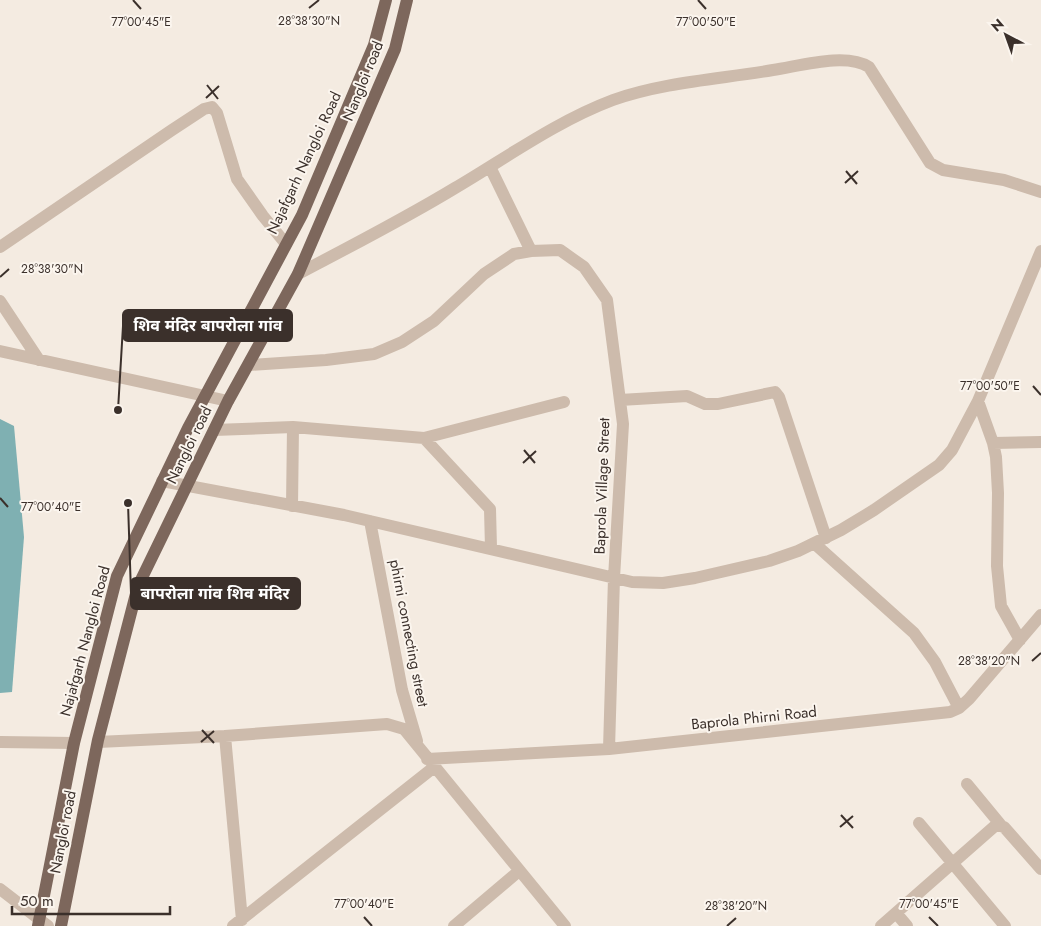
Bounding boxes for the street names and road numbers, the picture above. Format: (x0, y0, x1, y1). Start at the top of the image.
street label: Nangloi road (337, 38, 389, 124)
street label: Najafgarh Nangloi Road (261, 88, 347, 238)
street label: Nangloi road (161, 402, 217, 488)
street label: Baprola Village Street (589, 417, 615, 555)
street label: phirni connecting street (384, 557, 434, 709)
street label: Najafgarh Nangloi Road (54, 563, 116, 719)
street label: Baprola Phirni Road (690, 700, 818, 736)
street label: Nangloi road (44, 789, 82, 875)

